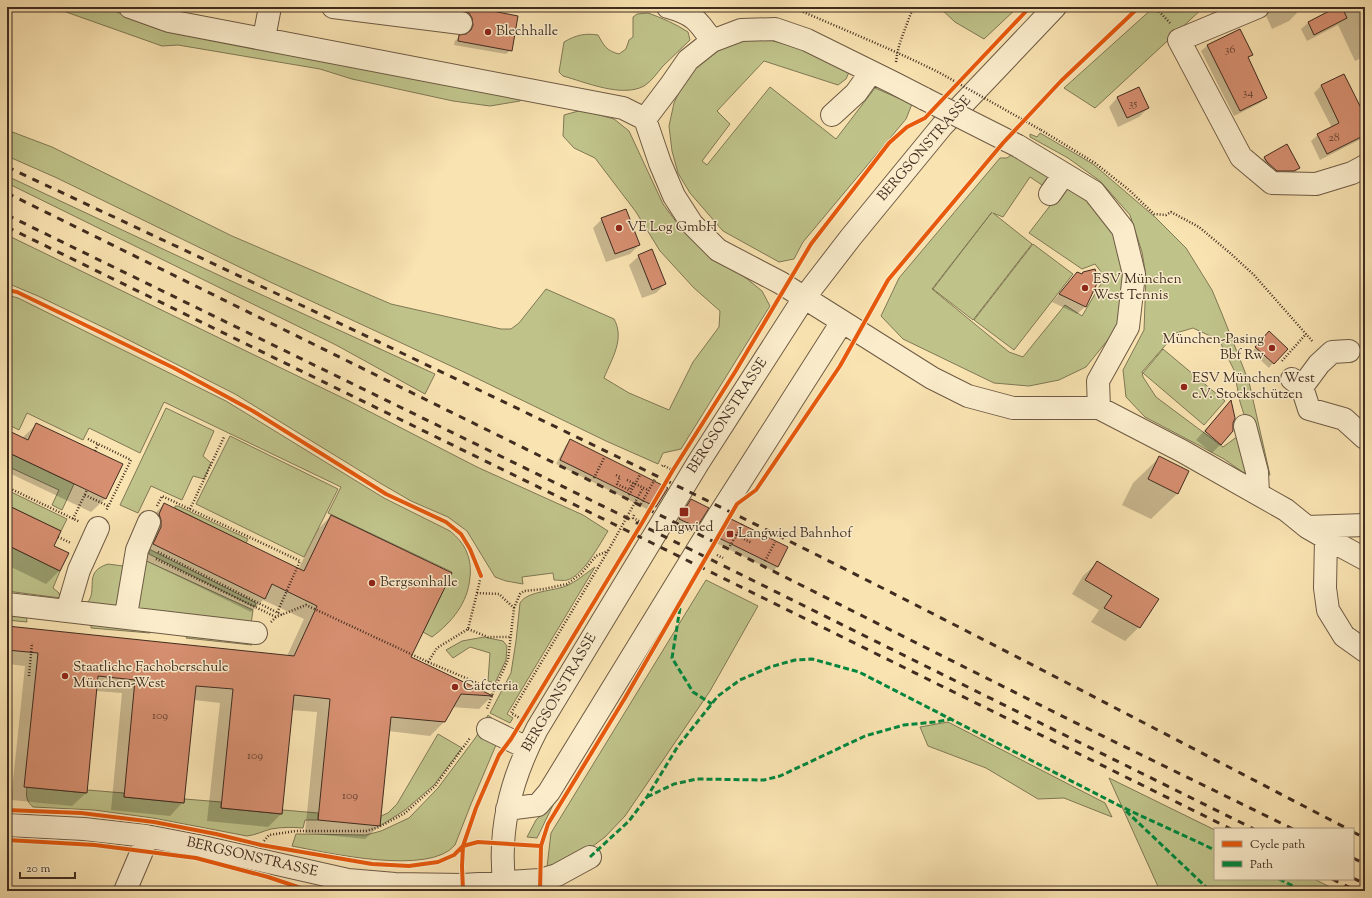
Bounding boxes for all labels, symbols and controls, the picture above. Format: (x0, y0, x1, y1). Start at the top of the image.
place label: Blechhalle (496, 22, 558, 42)
marker: Blechhalle (483, 27, 493, 37)
house number: 36 (1225, 41, 1235, 59)
house number: 34 (1243, 84, 1253, 102)
street label: BERGSONSTRASSE (873, 91, 977, 206)
house number: 35 (1129, 95, 1137, 113)
house number: 28 (1328, 129, 1340, 147)
place label: VE Log GmbH (627, 218, 717, 238)
marker: VE Log GmbH (614, 223, 624, 233)
place label: ESV München West Tennis (1093, 270, 1182, 306)
marker: ESV München West Tennis (1080, 283, 1090, 293)
place label: München-Pasing Bbf Rw (1163, 330, 1265, 366)
marker: München-Pasing Bbf Rw (1267, 343, 1277, 353)
street label: BERGSONSTRASSE (683, 354, 773, 478)
place label: ESV München West e.V. Stockschützen (1192, 369, 1315, 405)
marker: ESV München West e.V. Stockschützen (1179, 382, 1189, 392)
marker: Langwied (678, 506, 690, 518)
place label: Langwied (655, 518, 713, 538)
place label: Langwied Bahnhof (738, 524, 853, 544)
marker: Langwied Bahnhof (725, 529, 735, 539)
place label: Bergsonhalle (380, 573, 458, 593)
marker: Bergsonhalle (367, 578, 377, 588)
street label: BERGSONSTRASSE (518, 629, 602, 756)
place label: Staatliche Fachoberschule München-West (73, 658, 229, 694)
marker: Staatliche Fachoberschule München-West (60, 671, 70, 681)
place label: Cafeteria (463, 677, 519, 697)
marker: Cafeteria (450, 682, 460, 692)
house number: 109 (152, 707, 168, 725)
house number: 109 (247, 747, 263, 765)
house number: 109 (342, 787, 358, 805)
legend (1214, 828, 1354, 880)
street label: BERGSONSTRASSE (184, 833, 320, 883)
text: Cycle path (1250, 836, 1305, 854)
scale bar (20, 854, 75, 880)
text: Path (1250, 856, 1273, 874)
text: 20 m (26, 860, 51, 878)

